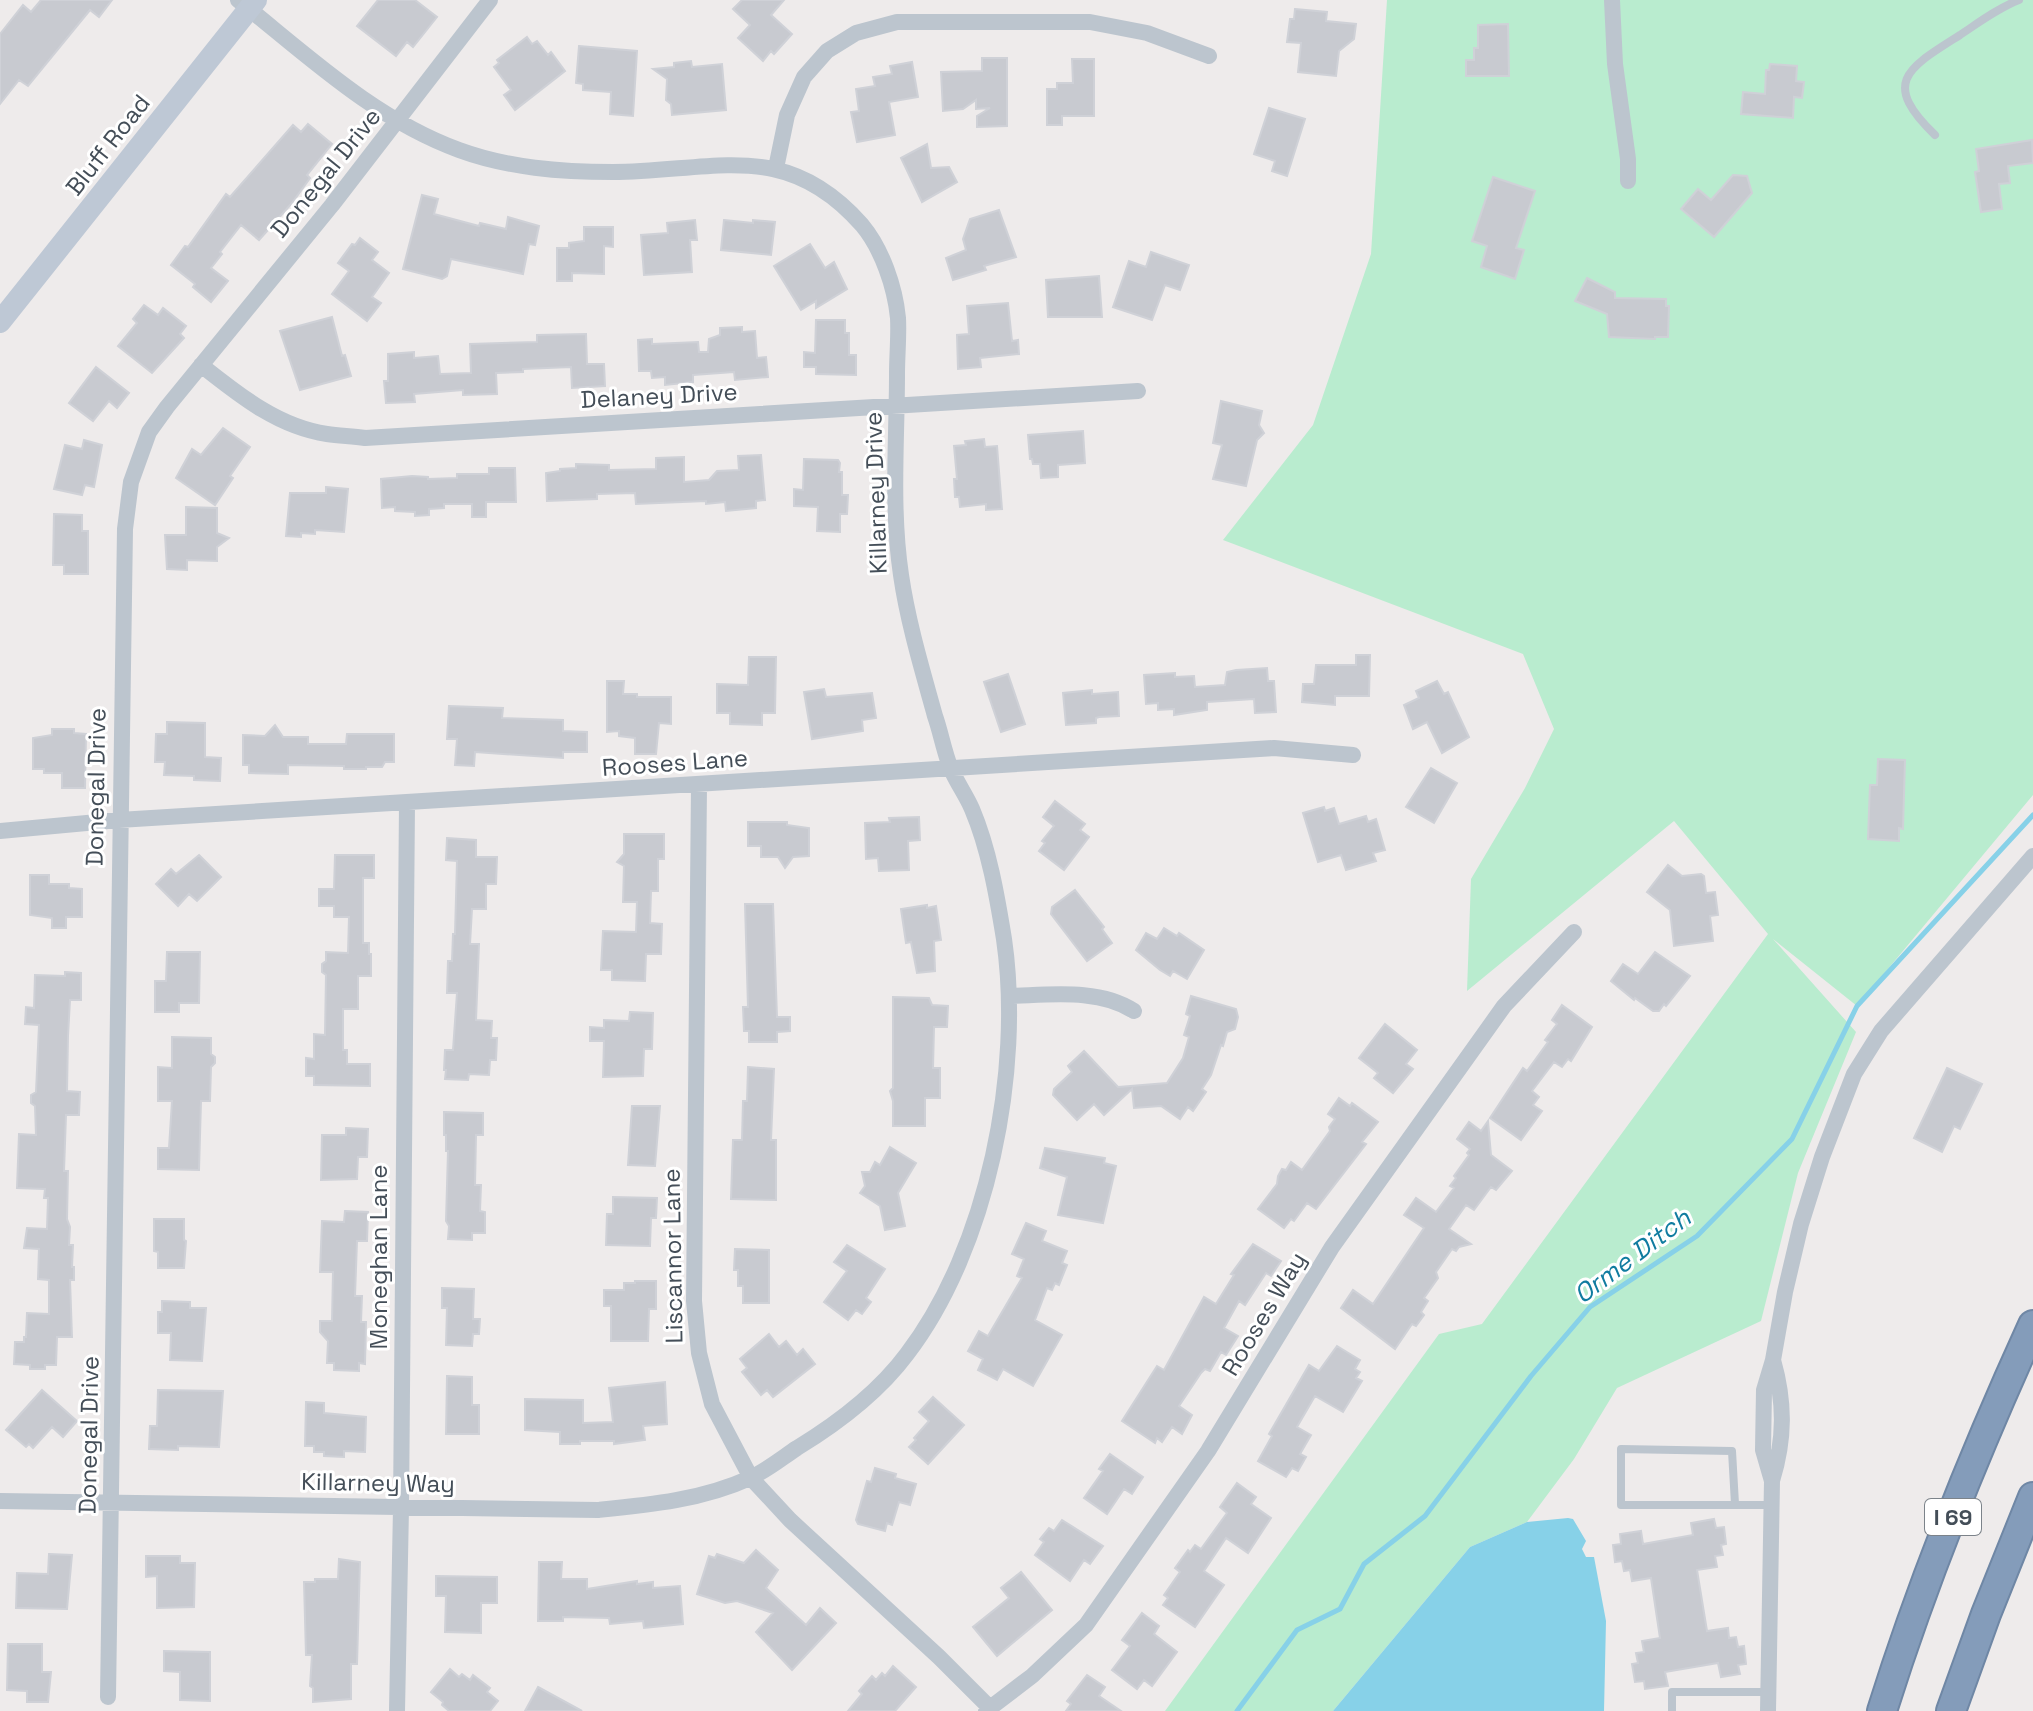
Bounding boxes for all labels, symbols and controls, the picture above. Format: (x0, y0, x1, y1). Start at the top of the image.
street label: Bluff Road (59, 88, 157, 201)
street label: Donegal Drive (264, 101, 388, 244)
street label: Delaney Drive (580, 376, 738, 415)
street label: Killarney Drive (857, 411, 894, 575)
street label: Donegal Drive (79, 708, 112, 866)
street label: Rooses Lane (601, 742, 749, 783)
street label: Moneghan Lane (363, 1164, 394, 1350)
street label: Liscannor Lane (655, 1168, 690, 1344)
water label: Orme Ditch (1567, 1200, 1698, 1311)
street label: Rooses Way (1214, 1246, 1313, 1381)
street label: Donegal Drive (72, 1356, 105, 1514)
street label: Killarney Way (301, 1466, 455, 1499)
road number: I 69 (1925, 1499, 1981, 1535)

